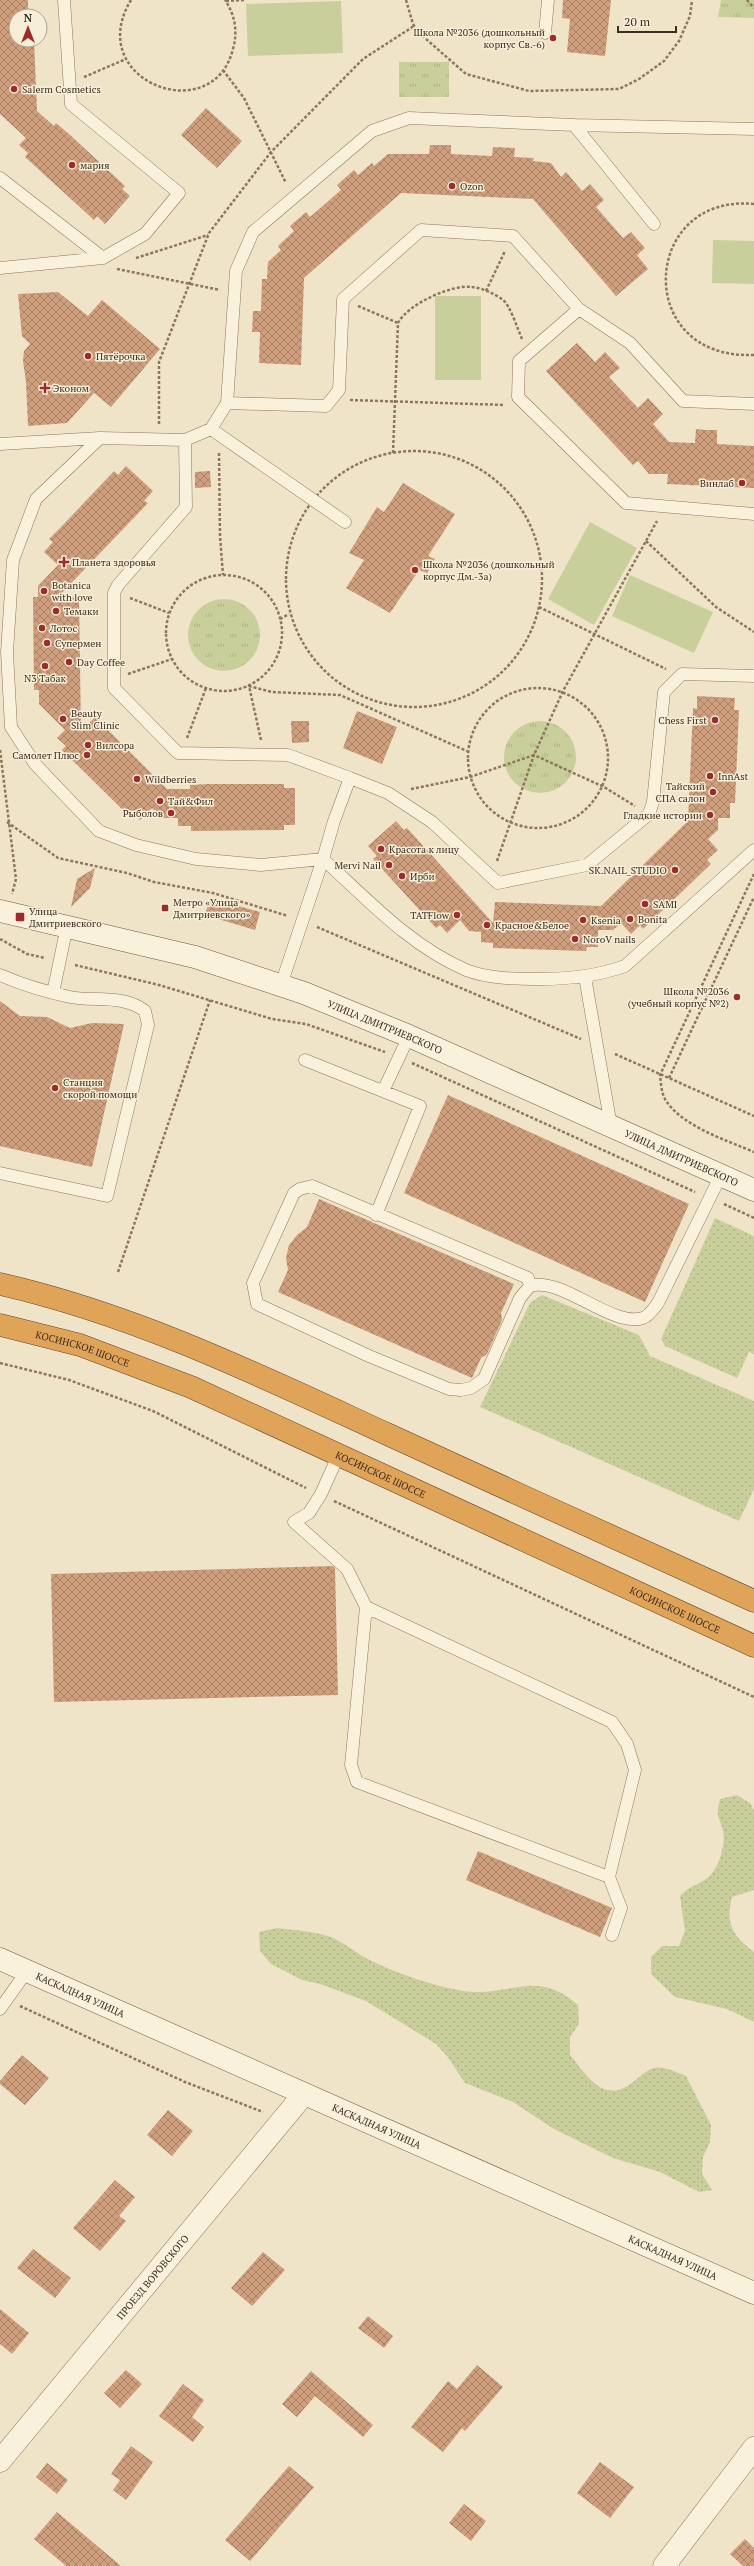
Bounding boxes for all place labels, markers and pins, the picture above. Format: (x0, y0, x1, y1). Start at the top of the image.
place label: Школа №2036 (дошкольный корпус Св.-6) (413, 26, 545, 51)
marker: Школа №2036 (дошкольный корпус Св.-6) (548, 33, 558, 43)
place label: Salerm Cosmetics (22, 83, 101, 96)
marker: Salerm Cosmetics (9, 84, 19, 94)
place label: мария (80, 159, 109, 172)
marker: мария (67, 160, 77, 170)
place label: Ozon (460, 180, 484, 193)
marker: Ozon (447, 181, 457, 191)
place label: Пятёрочка (96, 350, 146, 363)
marker: Пятёрочка (83, 351, 93, 361)
place label: Эконом (53, 382, 90, 395)
marker: Эконом (40, 383, 50, 393)
place label: Винлаб (700, 477, 734, 490)
marker: Винлаб (737, 478, 747, 488)
place label: Планета здоровья (72, 556, 156, 569)
marker: Планета здоровья (59, 557, 69, 567)
place label: Школа №2036 (дошкольный корпус Дм.-3а) (423, 558, 555, 583)
marker: Школа №2036 (дошкольный корпус Дм.-3а) (410, 565, 420, 575)
place label: Botanica with love (51, 579, 93, 604)
marker: Botanica with love (39, 586, 49, 596)
place label: Темаки (64, 605, 99, 618)
marker: Темаки (51, 606, 61, 616)
place label: Лотос (49, 622, 77, 635)
marker: Лотос (37, 623, 47, 633)
place label: Супермен (55, 637, 102, 650)
marker: Супермен (42, 638, 52, 648)
place label: Day Coffee (77, 656, 125, 669)
marker: Day Coffee (64, 657, 74, 667)
marker: N3 Табак (40, 661, 50, 671)
place label: N3 Табак (24, 672, 67, 685)
place label: Beauty Slim Clinic (71, 707, 120, 732)
marker: Beauty Slim Clinic (58, 714, 68, 724)
place label: Chess First (658, 714, 707, 727)
marker: Chess First (710, 715, 720, 725)
place label: Вилсора (96, 739, 134, 752)
marker: Вилсора (83, 740, 93, 750)
place label: Самолет Плюс (12, 749, 79, 762)
marker: Самолет Плюс (82, 750, 92, 760)
place label: InnAst (718, 770, 749, 783)
marker: InnAst (705, 771, 715, 781)
place label: Wildberries (145, 773, 196, 786)
marker: Wildberries (132, 774, 142, 784)
place label: Тайский СПА салон (656, 780, 705, 805)
marker: Тайский СПА салон (708, 787, 718, 797)
place label: Тай&Фил (168, 795, 214, 808)
marker: Тай&Фил (155, 796, 165, 806)
place label: Рыболов (123, 807, 163, 820)
marker: Рыболов (166, 808, 176, 818)
place label: Гладкие истории (623, 809, 702, 822)
marker: Гладкие истории (705, 810, 715, 820)
place label: Красота к лицу (389, 843, 460, 856)
marker: Красота к лицу (376, 844, 386, 854)
place label: Mervi Nail (334, 859, 381, 872)
marker: Mervi Nail (384, 860, 394, 870)
place label: SK.NAIL_STUDIO (589, 864, 667, 877)
marker: SK.NAIL_STUDIO (670, 865, 680, 875)
place label: Ирби (410, 870, 435, 883)
marker: Ирби (397, 871, 407, 881)
place label: Метро «Улица Дмитриевского» (173, 896, 251, 921)
place label: SAMI (653, 898, 678, 911)
marker: SAMI (640, 899, 650, 909)
marker: Метро «Улица Дмитриевского» (160, 903, 170, 913)
place label: Улица Дмитриевского (29, 905, 102, 930)
place label: TATFlow (410, 909, 450, 922)
marker: TATFlow (452, 910, 462, 920)
marker: Улица Дмитриевского (14, 911, 26, 923)
place label: Bonita (638, 913, 667, 926)
place label: Ksenia (591, 914, 621, 927)
marker: Bonita (625, 914, 635, 924)
marker: Ksenia (578, 915, 588, 925)
place label: Красное&Белое (495, 919, 569, 932)
marker: Красное&Белое (482, 920, 492, 930)
place label: NoroV nails (583, 933, 636, 946)
marker: NoroV nails (570, 934, 580, 944)
place label: Школа №2036 (учебный корпус №2) (628, 985, 730, 1010)
marker: Школа №2036 (учебный корпус №2) (732, 992, 742, 1002)
place label: Станция скорой помощи (63, 1076, 137, 1101)
marker: Станция скорой помощи (50, 1083, 60, 1093)

